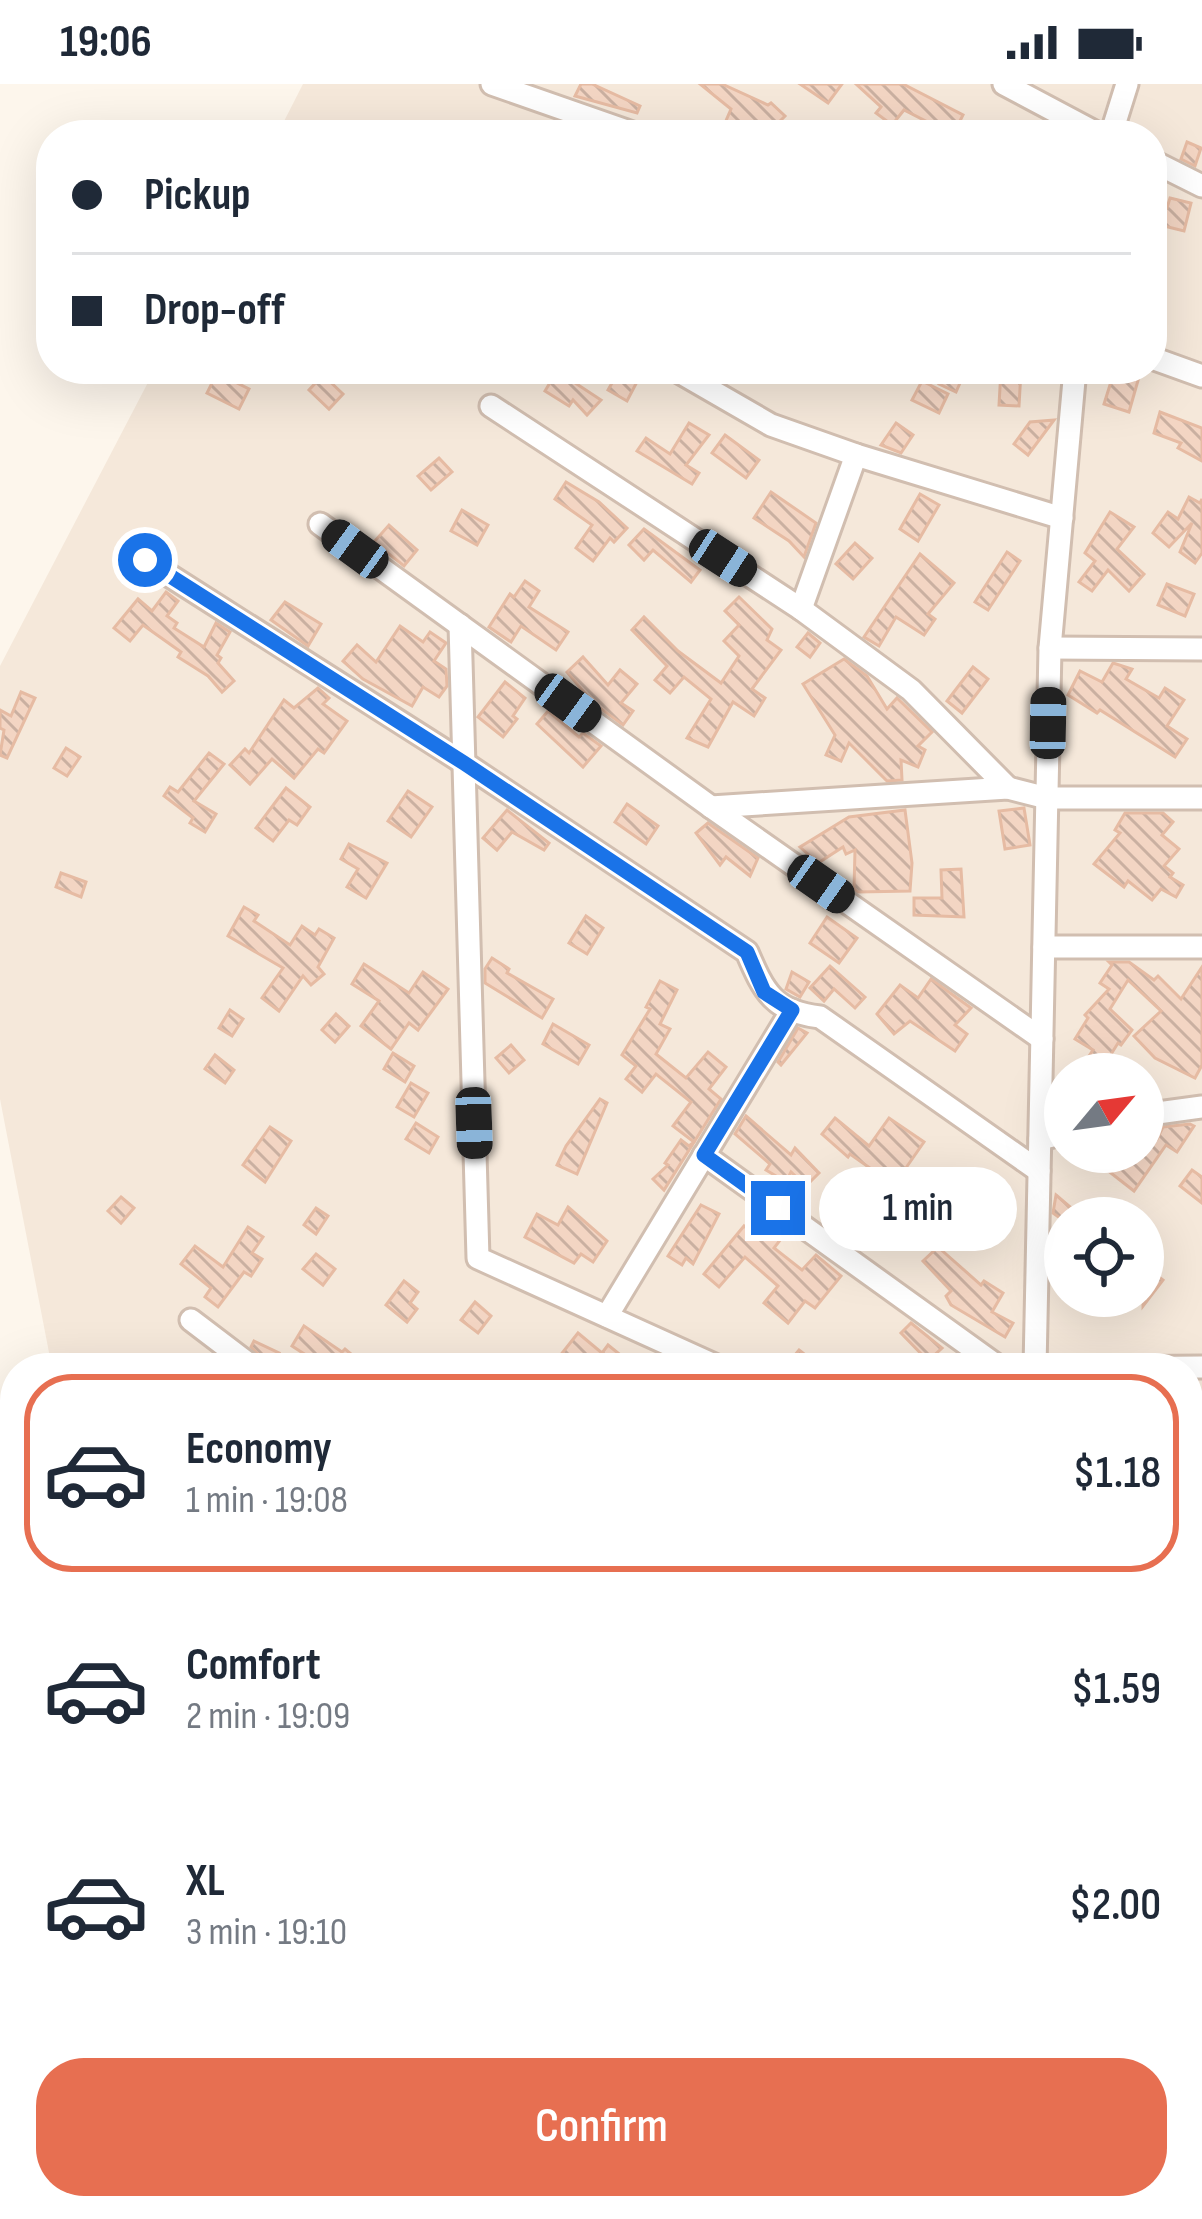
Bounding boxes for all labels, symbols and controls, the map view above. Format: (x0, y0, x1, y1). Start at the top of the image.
text: 19:06 (60, 15, 152, 70)
text: Pickup (144, 168, 251, 223)
text: Drop-off (144, 283, 285, 338)
car (315, 513, 395, 585)
car (683, 523, 763, 593)
route start (118, 533, 172, 587)
car (528, 667, 608, 739)
car (1029, 687, 1067, 759)
car (781, 849, 861, 919)
north arrow (1044, 1053, 1164, 1173)
map controls (1044, 1053, 1164, 1317)
car (455, 1086, 493, 1160)
callout: 1 min (820, 1166, 1018, 1250)
route end (751, 1181, 805, 1235)
text: 1 min (883, 1185, 953, 1232)
button: locate (1044, 1197, 1164, 1317)
icon: car (42, 1419, 150, 1527)
text: Economy (186, 1422, 332, 1477)
text: $1.18 (1073, 1446, 1161, 1501)
text: 1 min · 19:08 (186, 1477, 348, 1524)
icon: car (42, 1635, 150, 1743)
text: Comfort (186, 1638, 321, 1693)
text: $1.59 (1071, 1662, 1161, 1717)
text: 2 min · 19:09 (186, 1693, 350, 1740)
icon: car (42, 1851, 150, 1959)
text: XL (186, 1854, 225, 1909)
text: $2.00 (1069, 1878, 1161, 1933)
text: 3 min · 19:10 (186, 1909, 347, 1956)
button: Confirm (36, 2058, 1167, 2196)

